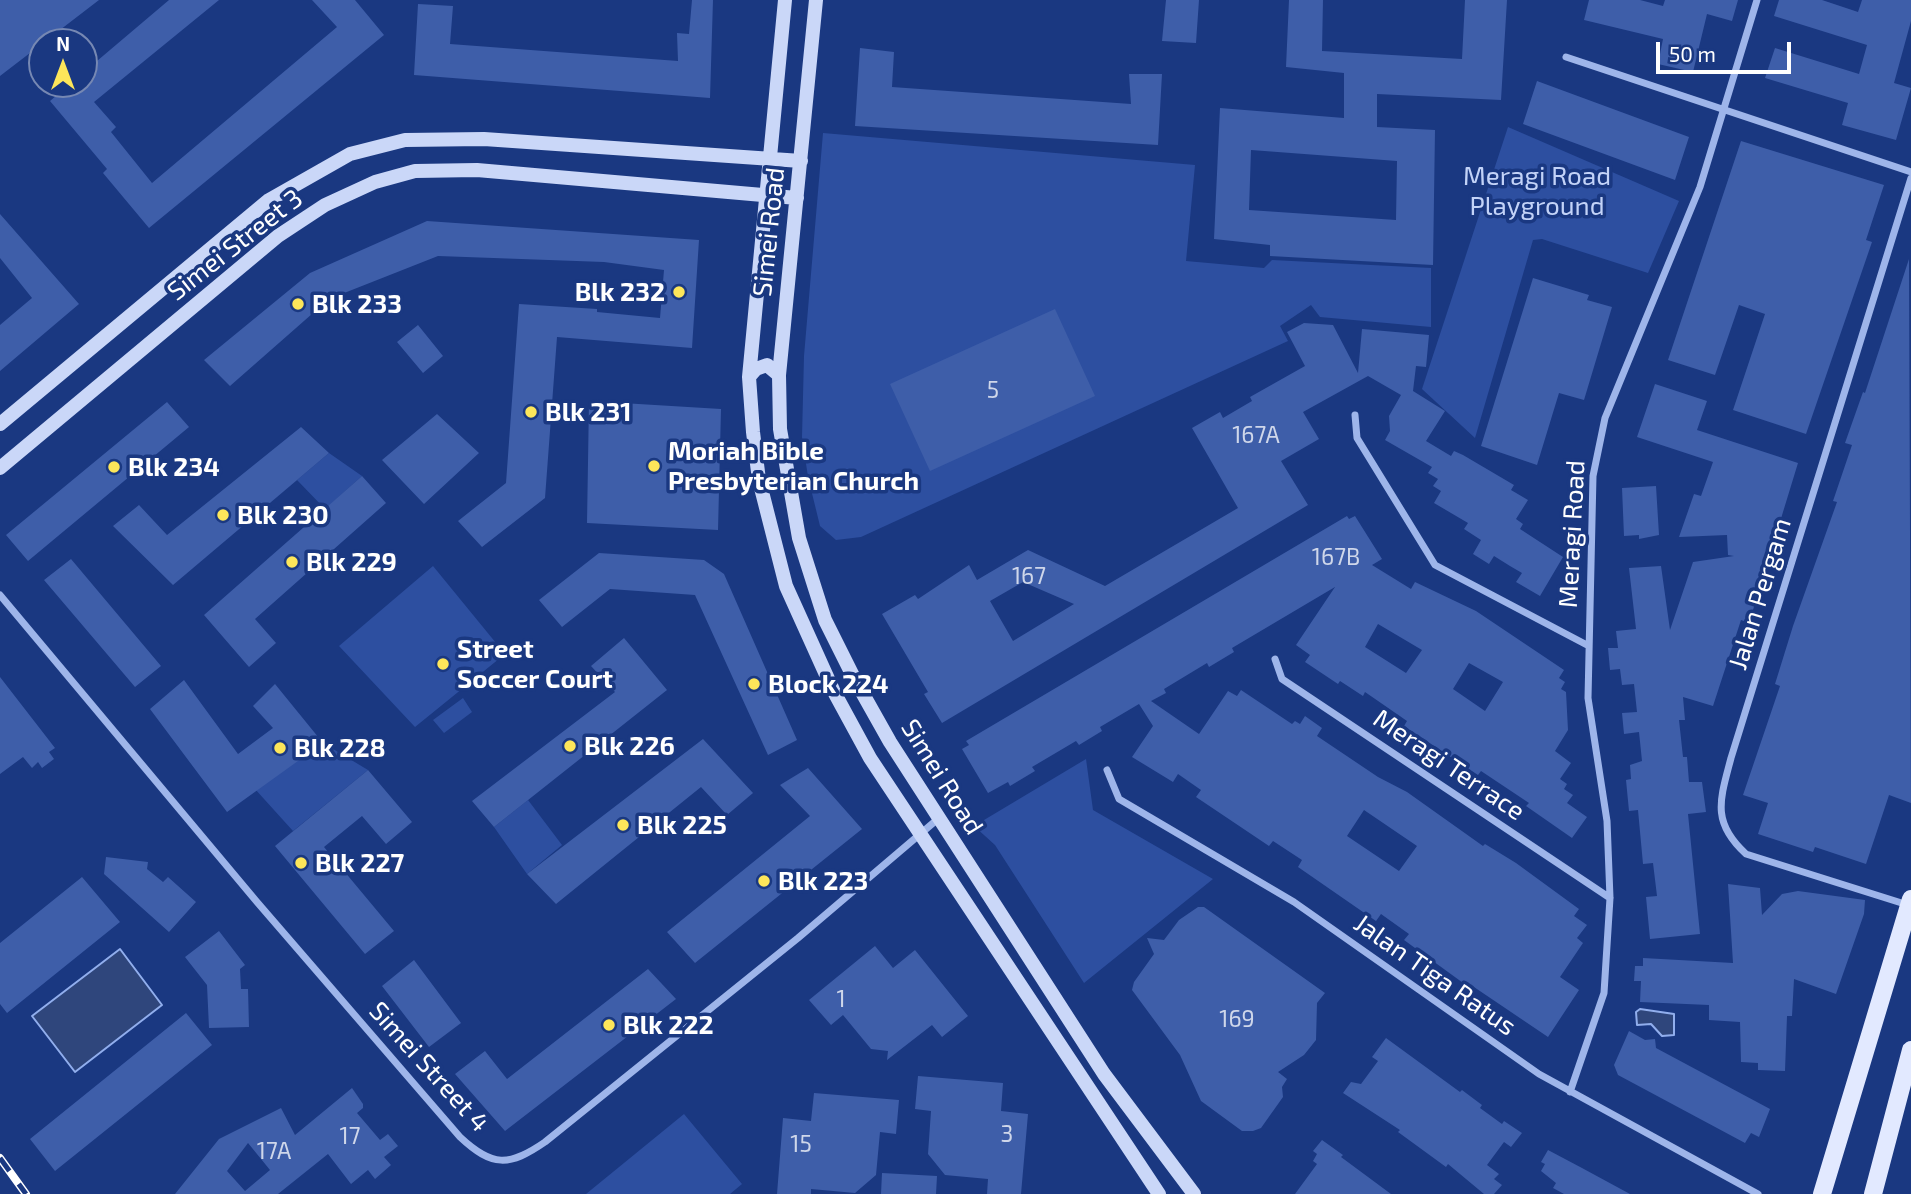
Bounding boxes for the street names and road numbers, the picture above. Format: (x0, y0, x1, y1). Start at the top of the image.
street label: Simei Road (747, 166, 791, 298)
street label: Simei Street 3 (161, 183, 309, 307)
street label: Meragi Road (1553, 459, 1591, 609)
street label: Jalan Pergam (1722, 514, 1798, 674)
street label: Meragi Terrace (1367, 703, 1531, 827)
street label: Simei Road (894, 714, 990, 840)
street label: Jalan Tiga Ratus (1348, 908, 1522, 1042)
street label: Simei Street 4 (363, 996, 495, 1138)

